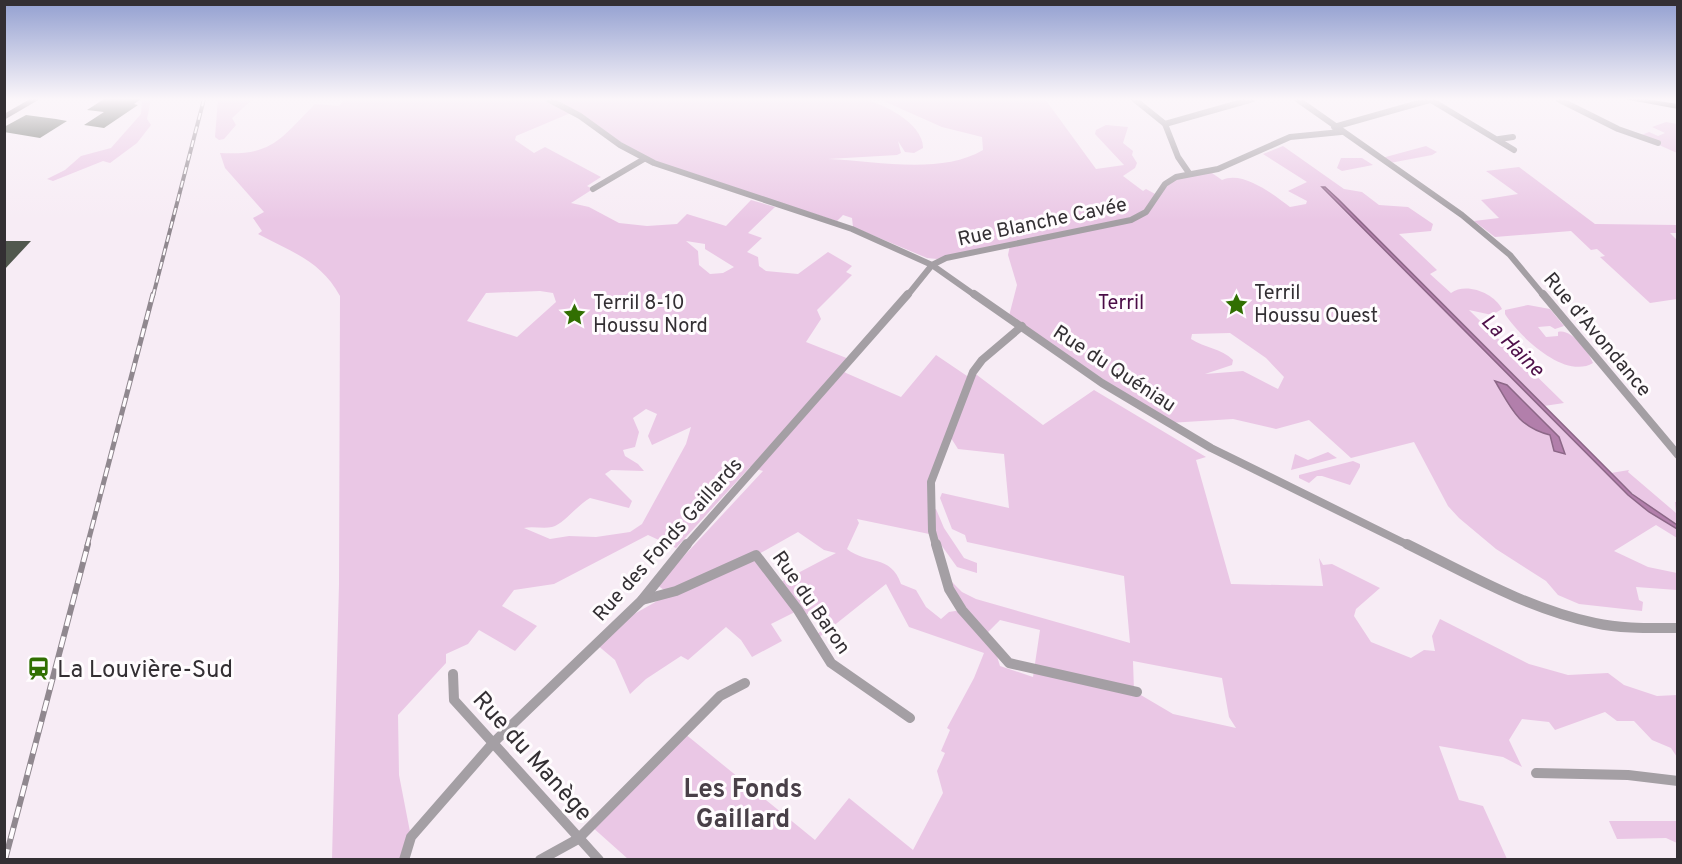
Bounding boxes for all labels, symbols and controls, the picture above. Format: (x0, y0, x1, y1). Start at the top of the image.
street label: Rue Blanche Cavée (955, 192, 1129, 254)
street label: Rue d'Avondance (1537, 268, 1656, 403)
place label: Terril Houssu Ouest (1254, 281, 1378, 330)
place label: Terril 8-10 Houssu Nord (593, 291, 708, 340)
park label: Terril (1098, 291, 1144, 317)
place icon: Terril Houssu Ouest (1223, 291, 1249, 317)
place icon: Terril 8-10 Houssu Nord (562, 301, 588, 327)
water label: La Haine (1475, 309, 1550, 384)
street label: Rue du Quéniau (1048, 320, 1180, 419)
street label: Rue des Fonds Gaillards (588, 453, 749, 628)
street label: Rue du Baron (765, 546, 856, 660)
station icon: La Louvière-Sud (26, 656, 52, 682)
place label: La Louvière-Sud (57, 656, 233, 686)
street label: Rue du Manège (465, 686, 598, 829)
district label: Les Fonds Gaillard (683, 774, 803, 837)

